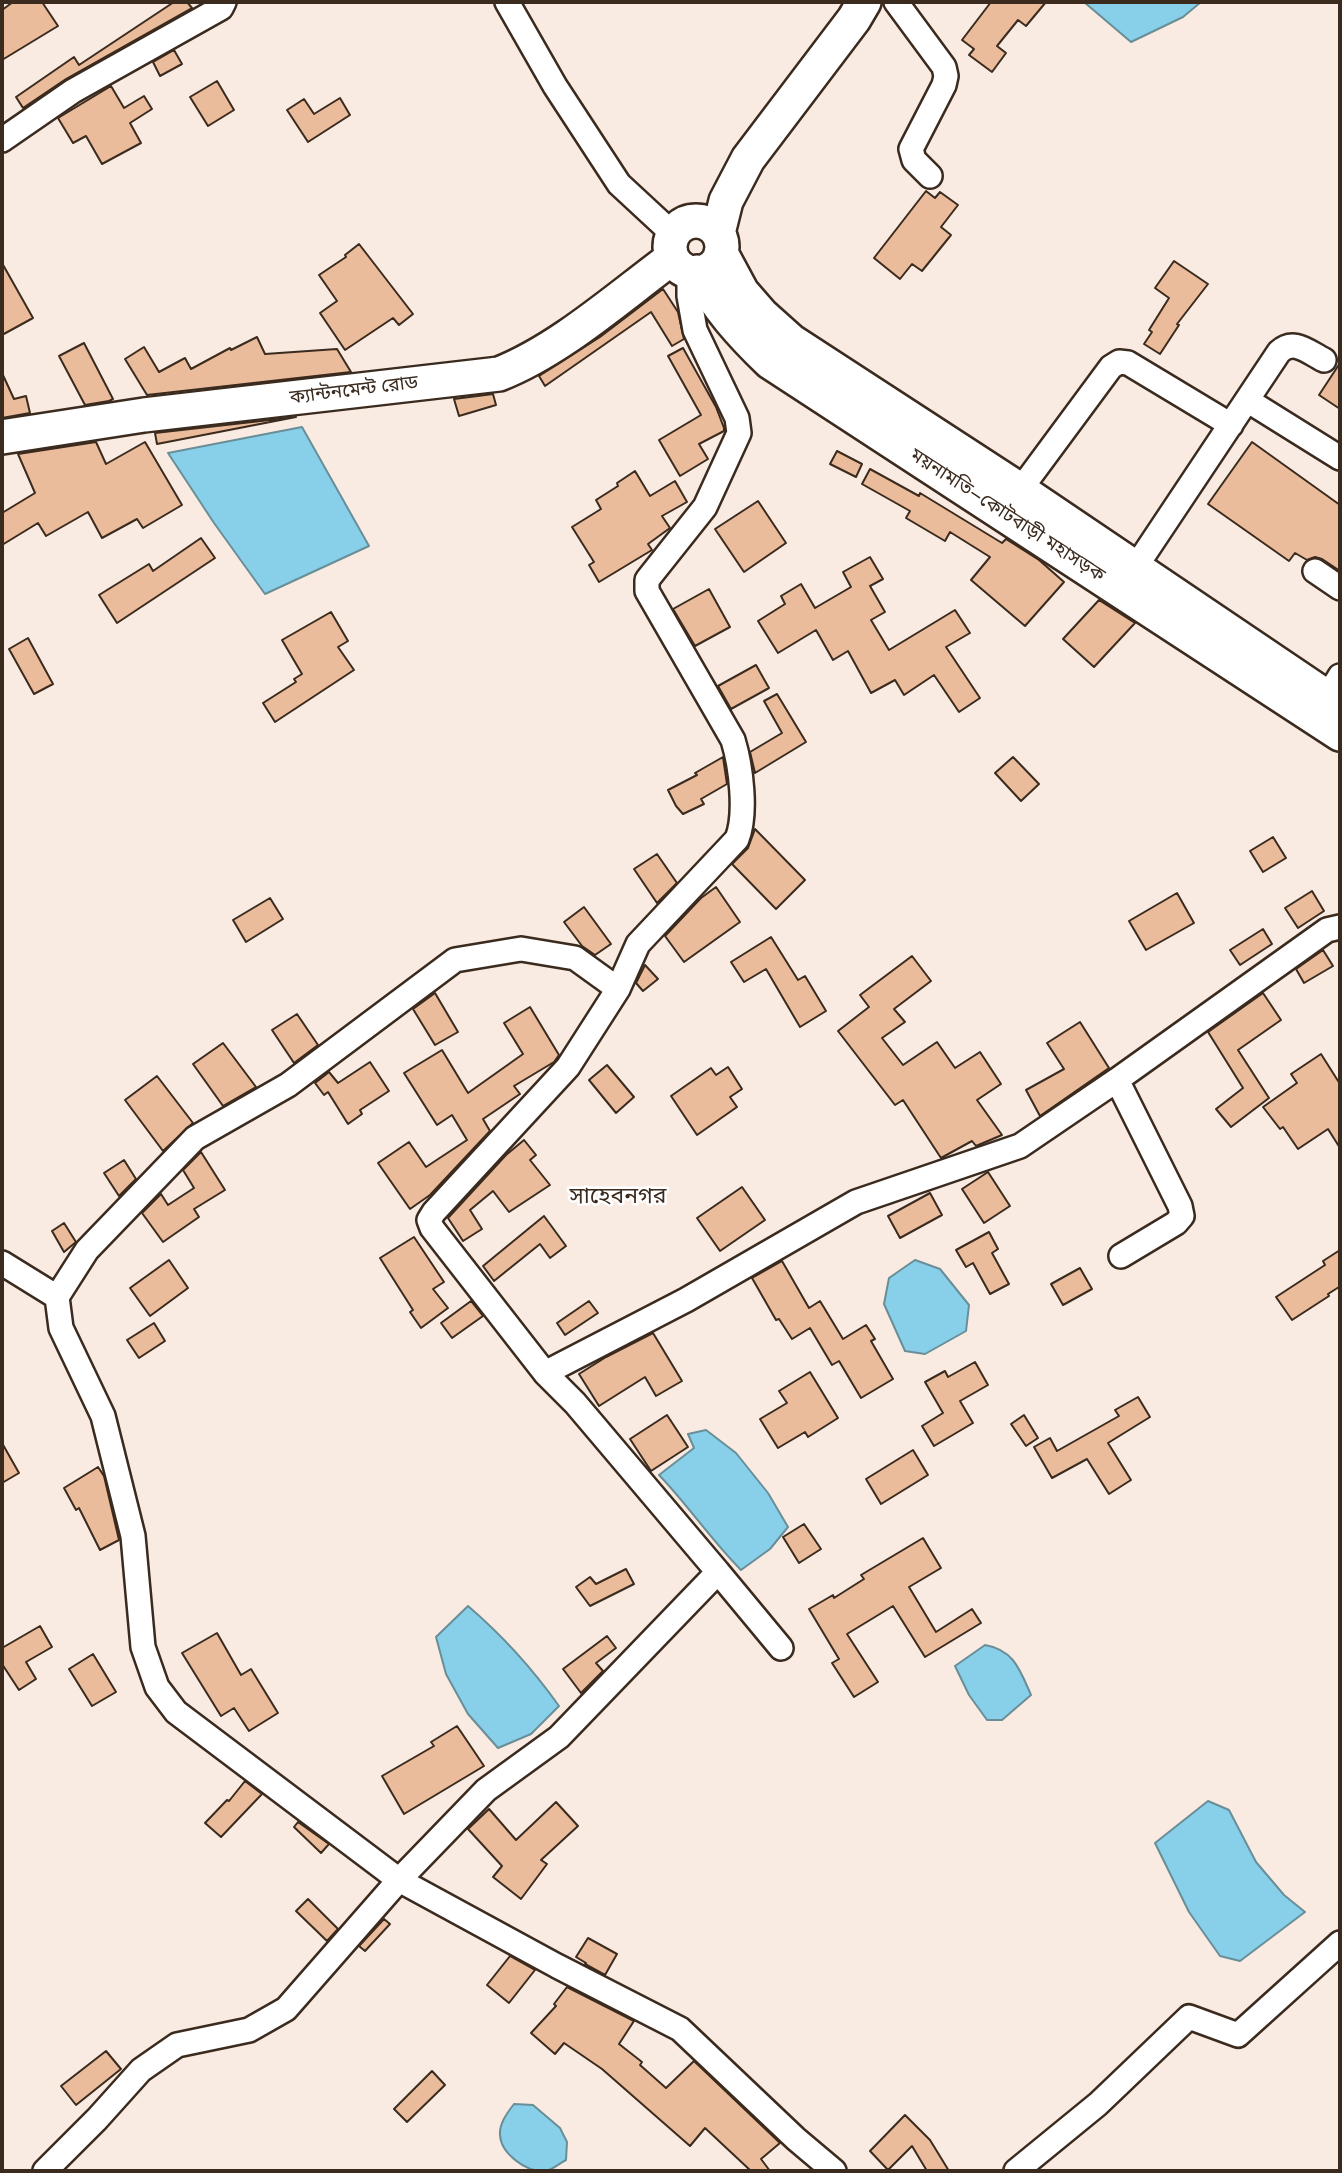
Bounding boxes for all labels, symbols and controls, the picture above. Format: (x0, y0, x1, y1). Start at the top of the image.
street label: ক্যান্টনমেন্ট রোড (289, 372, 419, 410)
street label: ময়নামতি–কোটবাড়ী মহাসড়ক (905, 444, 1109, 588)
district label: সাহেবনগর (569, 1183, 667, 1211)

